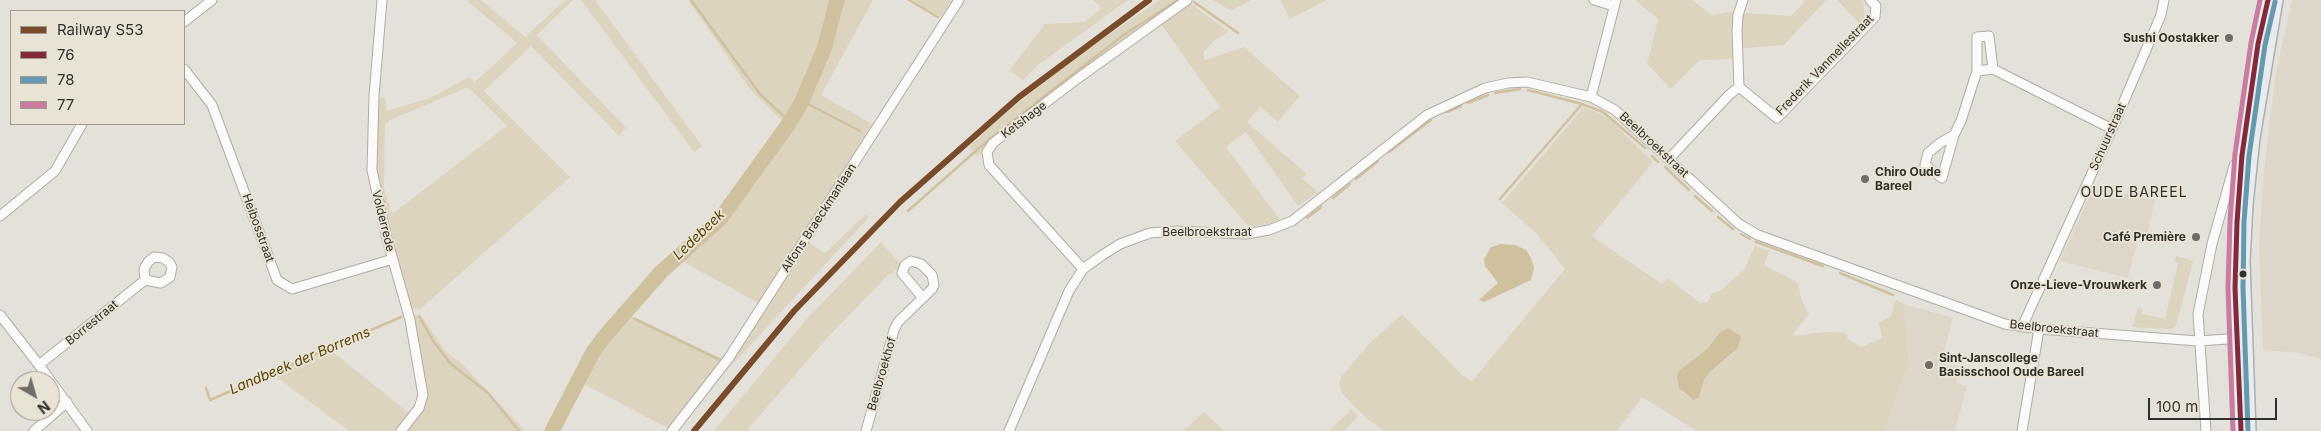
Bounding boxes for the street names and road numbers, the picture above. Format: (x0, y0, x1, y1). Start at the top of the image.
street label: Frederik Vanmellestraat (1773, 12, 1877, 118)
street label: Ketshage (999, 98, 1049, 142)
street label: Schuurstraat (2087, 101, 2129, 173)
street label: Beelbroekstraat (1616, 109, 1692, 181)
street label: Alfons Braeckmanlaan (778, 161, 860, 275)
street label: Volderrede (368, 189, 398, 253)
street label: Heibosstraat (239, 192, 277, 264)
street label: Beelbroekstraat (1162, 225, 1252, 239)
street label: Borrestraat (63, 298, 121, 348)
street label: Beelbroekstraat (2009, 317, 2099, 341)
street label: Beelbroekhof (865, 336, 899, 412)

